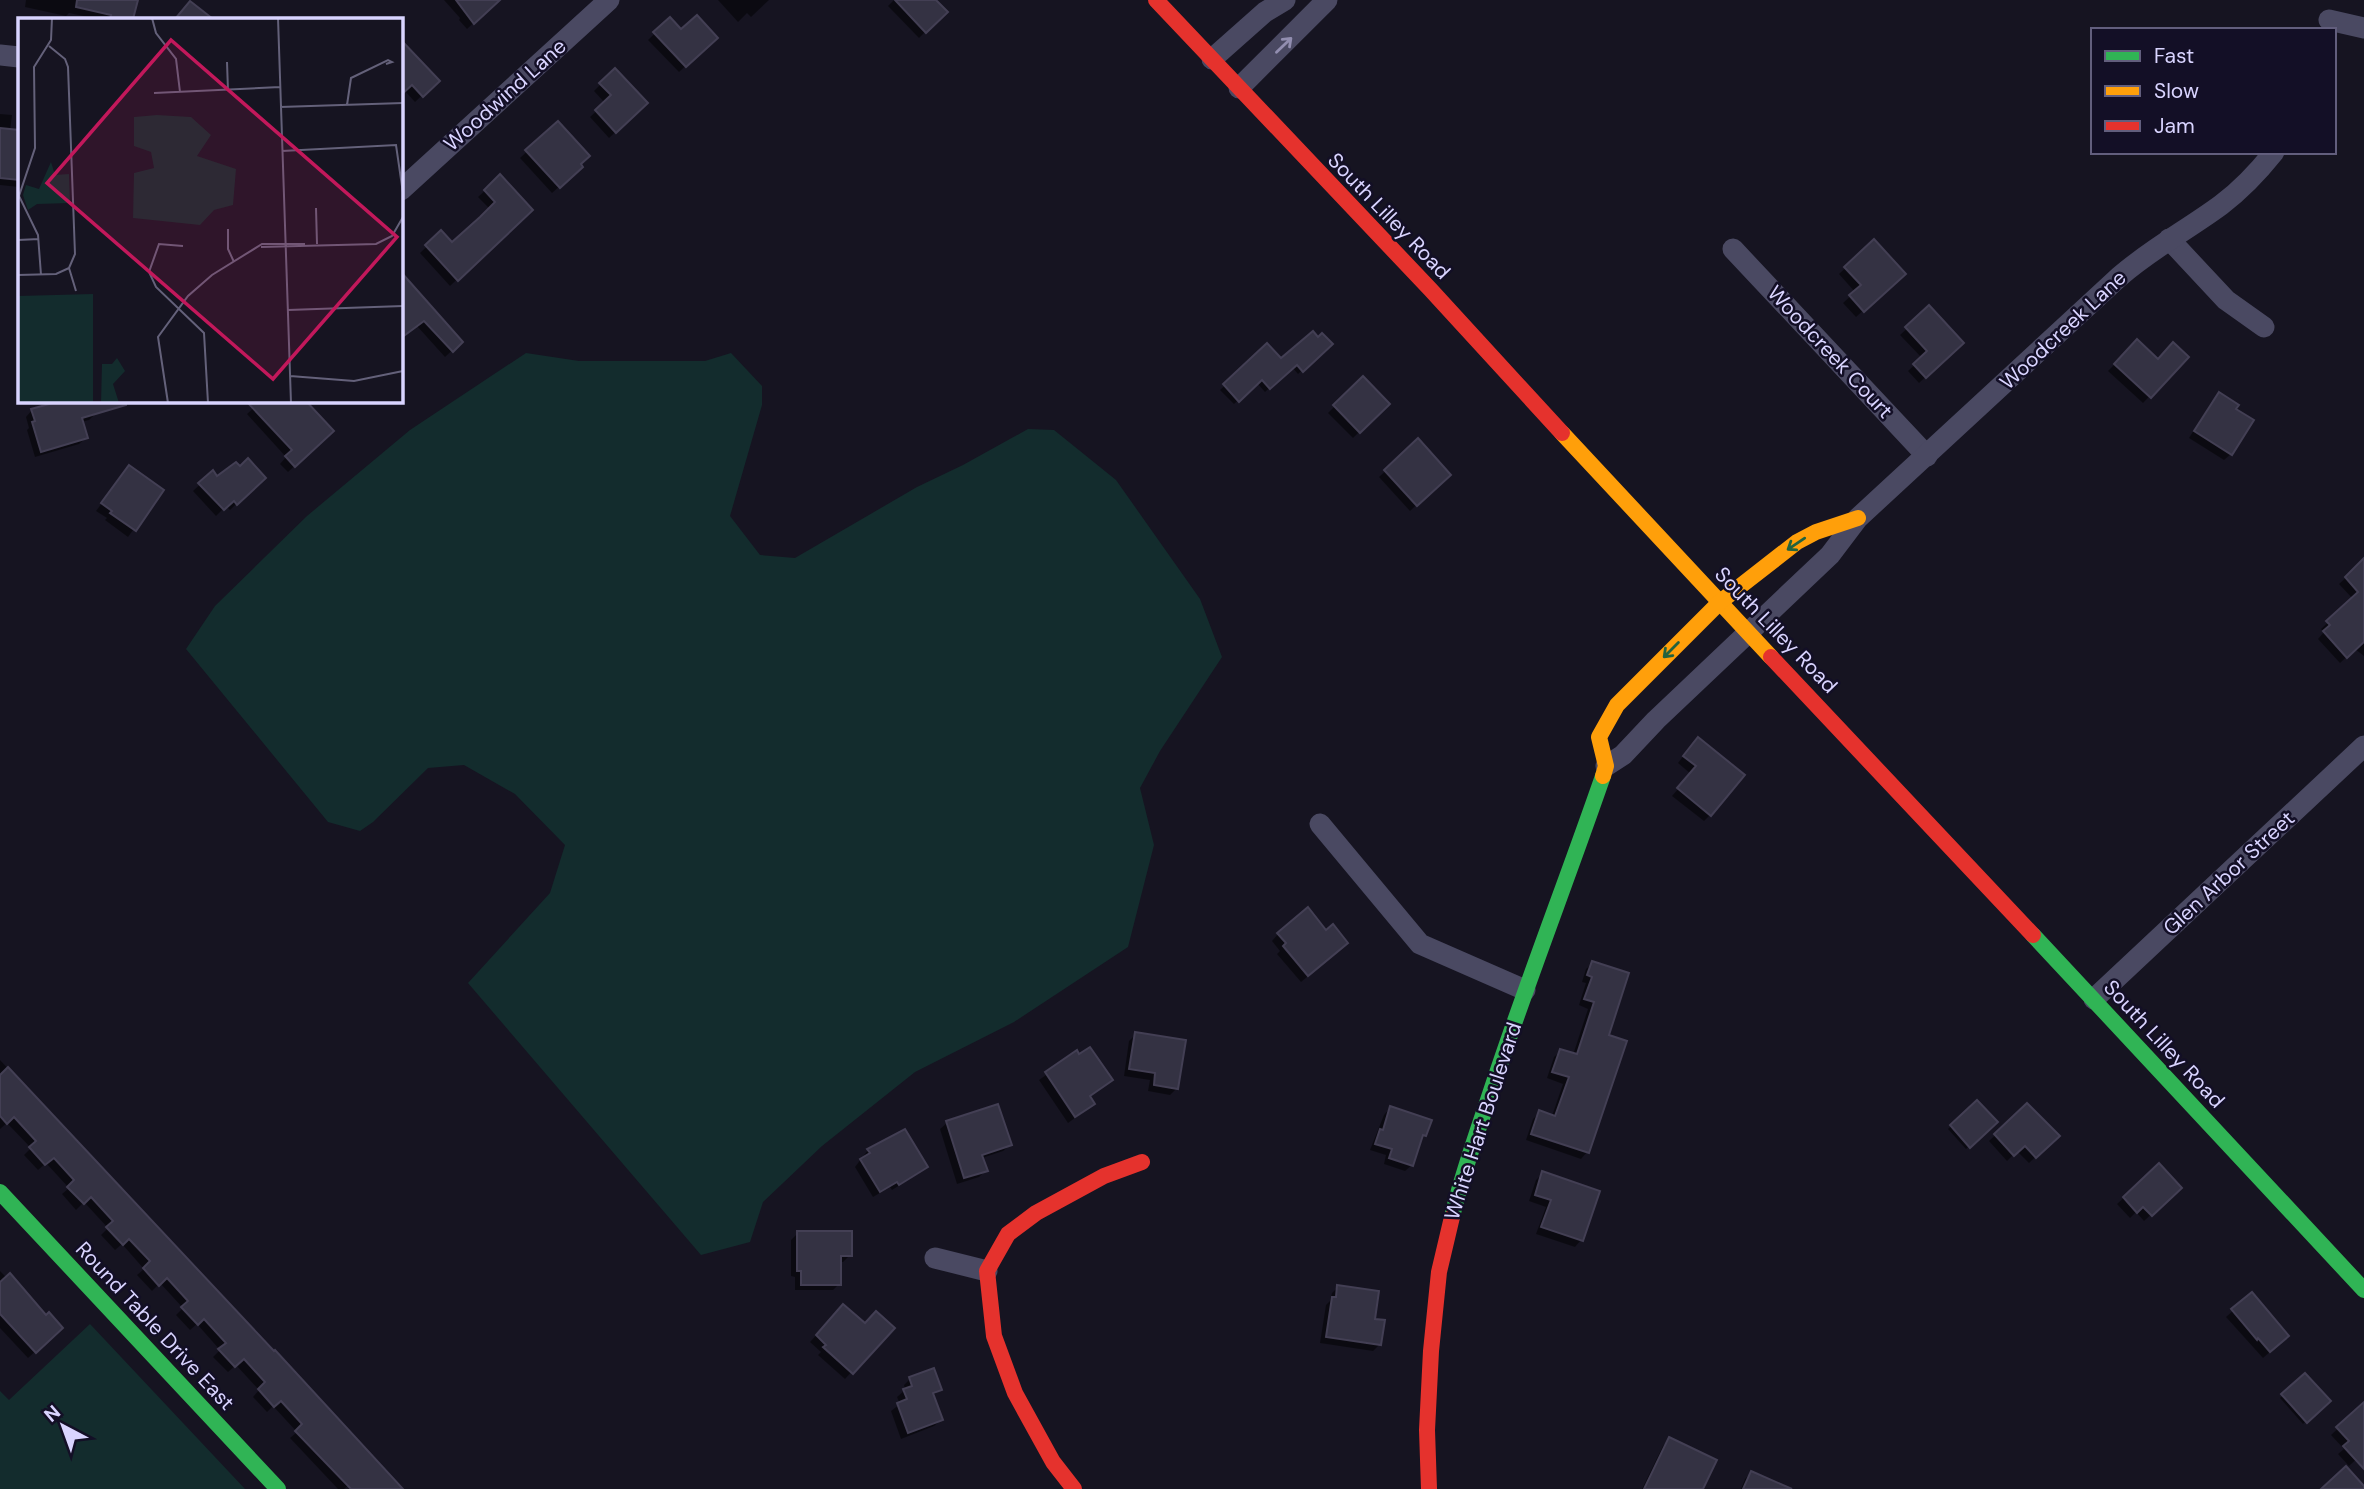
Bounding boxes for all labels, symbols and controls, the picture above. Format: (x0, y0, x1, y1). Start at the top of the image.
inset map (18, 18, 402, 402)
legend (2091, 28, 2336, 154)
street label: Woodwind Lane (438, 32, 572, 157)
one-way arrow (1275, 36, 1292, 53)
text: Fast (2154, 42, 2194, 70)
text: Slow (2154, 77, 2199, 105)
text: Jam (2154, 112, 2195, 140)
street label: South Lilley Road (1321, 147, 1457, 285)
street label: Woodcreek Lane (1994, 264, 2132, 396)
street label: Woodcreek Court (1761, 279, 1899, 425)
one-way arrow (1787, 537, 1806, 551)
street label: South Lilley Road (1708, 561, 1844, 699)
one-way arrow (1663, 641, 1680, 658)
street label: Glen Arbor Street (2157, 805, 2301, 941)
street label: South Lilley Road (2097, 974, 2231, 1114)
street label: White Hart Boulevard (1438, 1019, 1528, 1223)
street label: Round Table Drive East (69, 1236, 241, 1416)
north arrow (28, 1391, 98, 1461)
text: N (39, 1400, 66, 1428)

